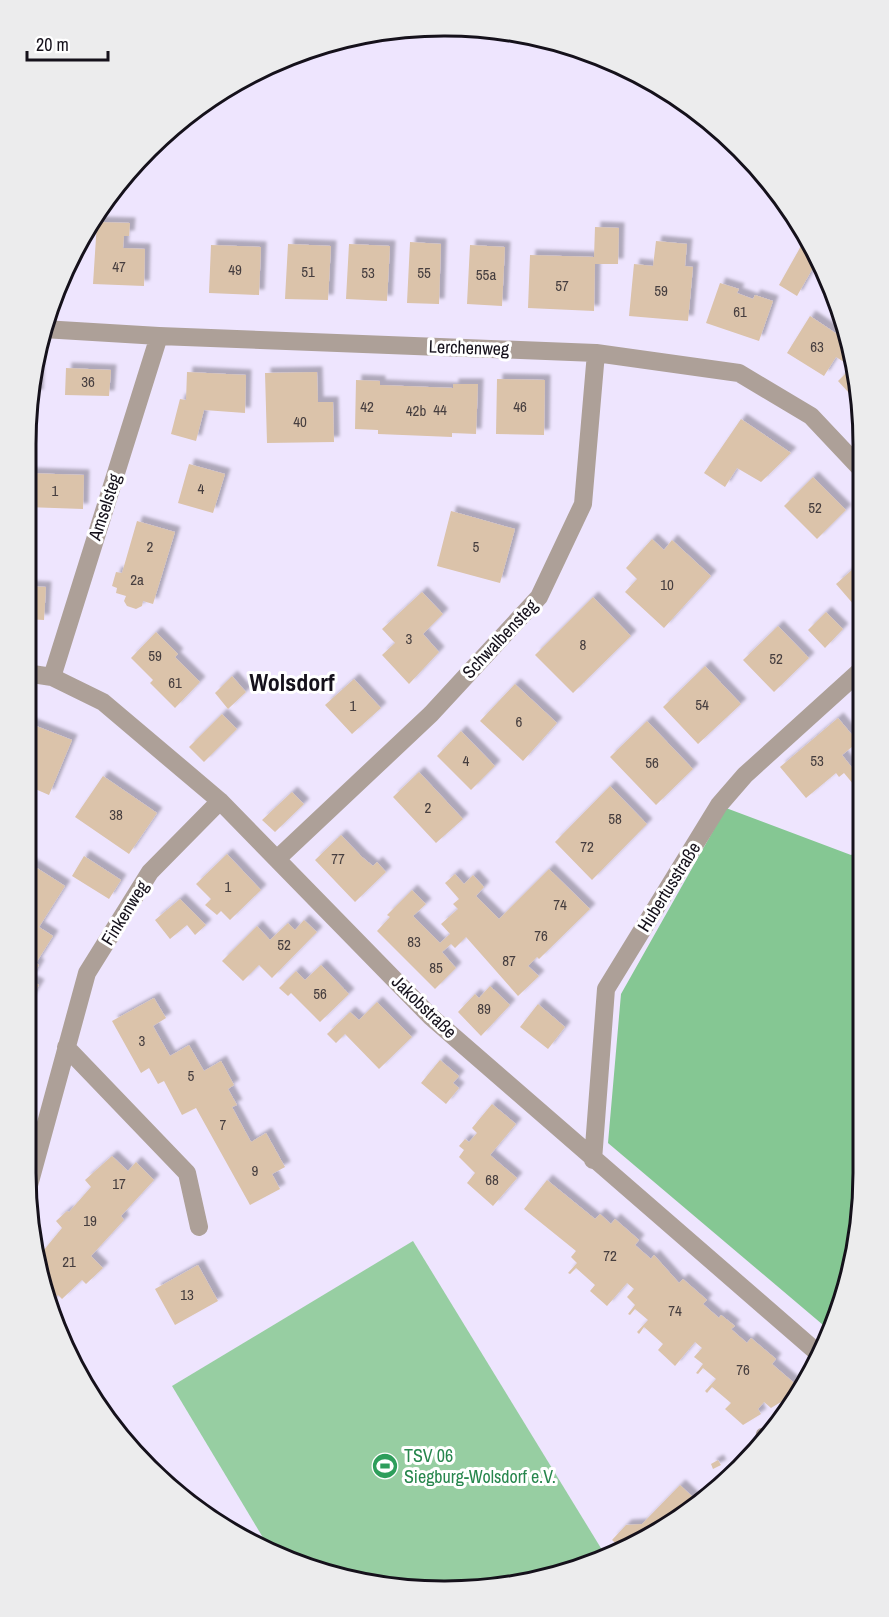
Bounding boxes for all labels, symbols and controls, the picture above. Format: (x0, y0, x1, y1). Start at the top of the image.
scale bar (27, 24, 108, 62)
text: 20 m (36, 32, 69, 57)
house number: 47 (112, 256, 126, 277)
house number: 49 (228, 259, 242, 280)
house number: 51 (301, 261, 315, 282)
house number: 53 (361, 262, 375, 283)
house number: 55 (417, 262, 431, 283)
house number: 55a (476, 264, 496, 285)
house number: 57 (555, 275, 569, 296)
house number: 59 (654, 280, 668, 301)
house number: 61 (733, 301, 747, 322)
street label: Lerchenweg (428, 334, 510, 361)
house number: 63 (810, 336, 824, 357)
house number: 36 (81, 371, 95, 392)
house number: 42 (360, 396, 374, 417)
house number: 46 (513, 396, 527, 417)
house number: 44 (433, 399, 447, 420)
house number: 42b (406, 400, 426, 421)
house number: 40 (293, 411, 307, 432)
street label: Amselsteg (82, 469, 127, 544)
house number: 4 (198, 478, 205, 499)
house number: 1 (52, 480, 59, 501)
house number: 52 (808, 497, 822, 518)
house number: 2 (147, 536, 154, 557)
house number: 5 (473, 536, 480, 557)
house number: 2a (130, 569, 144, 590)
house number: 10 (660, 574, 674, 595)
street label: Schwalbensteg (456, 593, 543, 684)
house number: 3 (406, 628, 413, 649)
house number: 8 (580, 634, 587, 655)
house number: 59 (148, 645, 162, 666)
house number: 52 (769, 648, 783, 669)
district label: Wolsdorf (250, 666, 335, 698)
house number: 61 (168, 672, 182, 693)
house number: 54 (695, 694, 709, 715)
house number: 1 (350, 695, 357, 716)
house number: 6 (516, 711, 523, 732)
house number: 4 (463, 750, 470, 771)
house number: 53 (810, 750, 824, 771)
house number: 56 (645, 752, 659, 773)
house number: 2 (425, 797, 432, 818)
house number: 38 (109, 804, 123, 825)
house number: 58 (608, 808, 622, 829)
house number: 72 (580, 836, 594, 857)
street label: Hubertusstraße (631, 837, 706, 936)
house number: 77 (331, 848, 345, 869)
street label: Finkenweg (95, 875, 155, 950)
house number: 1 (225, 876, 232, 897)
house number: 74 (553, 894, 567, 915)
house number: 76 (534, 925, 548, 946)
house number: 83 (407, 931, 421, 952)
house number: 52 (277, 934, 291, 955)
house number: 87 (502, 950, 516, 971)
house number: 85 (429, 957, 443, 978)
street label: Jakobstraße (386, 969, 462, 1044)
house number: 56 (313, 983, 327, 1004)
house number: 89 (477, 998, 491, 1019)
house number: 3 (139, 1030, 146, 1051)
house number: 5 (188, 1065, 195, 1086)
house number: 7 (220, 1114, 227, 1135)
house number: 9 (252, 1160, 259, 1181)
house number: 68 (485, 1169, 499, 1190)
house number: 17 (112, 1173, 126, 1194)
house number: 19 (83, 1210, 97, 1231)
house number: 72 (603, 1245, 617, 1266)
house number: 21 (62, 1251, 76, 1272)
house number: 13 (180, 1284, 194, 1305)
house number: 74 (668, 1300, 682, 1321)
house number: 76 (736, 1359, 750, 1380)
place label: TSV 06 Siegburg-Wolsdorf e.V. (404, 1443, 556, 1489)
sports icon: TSV 06 Siegburg-Wolsdorf e.V. (370, 1451, 400, 1481)

